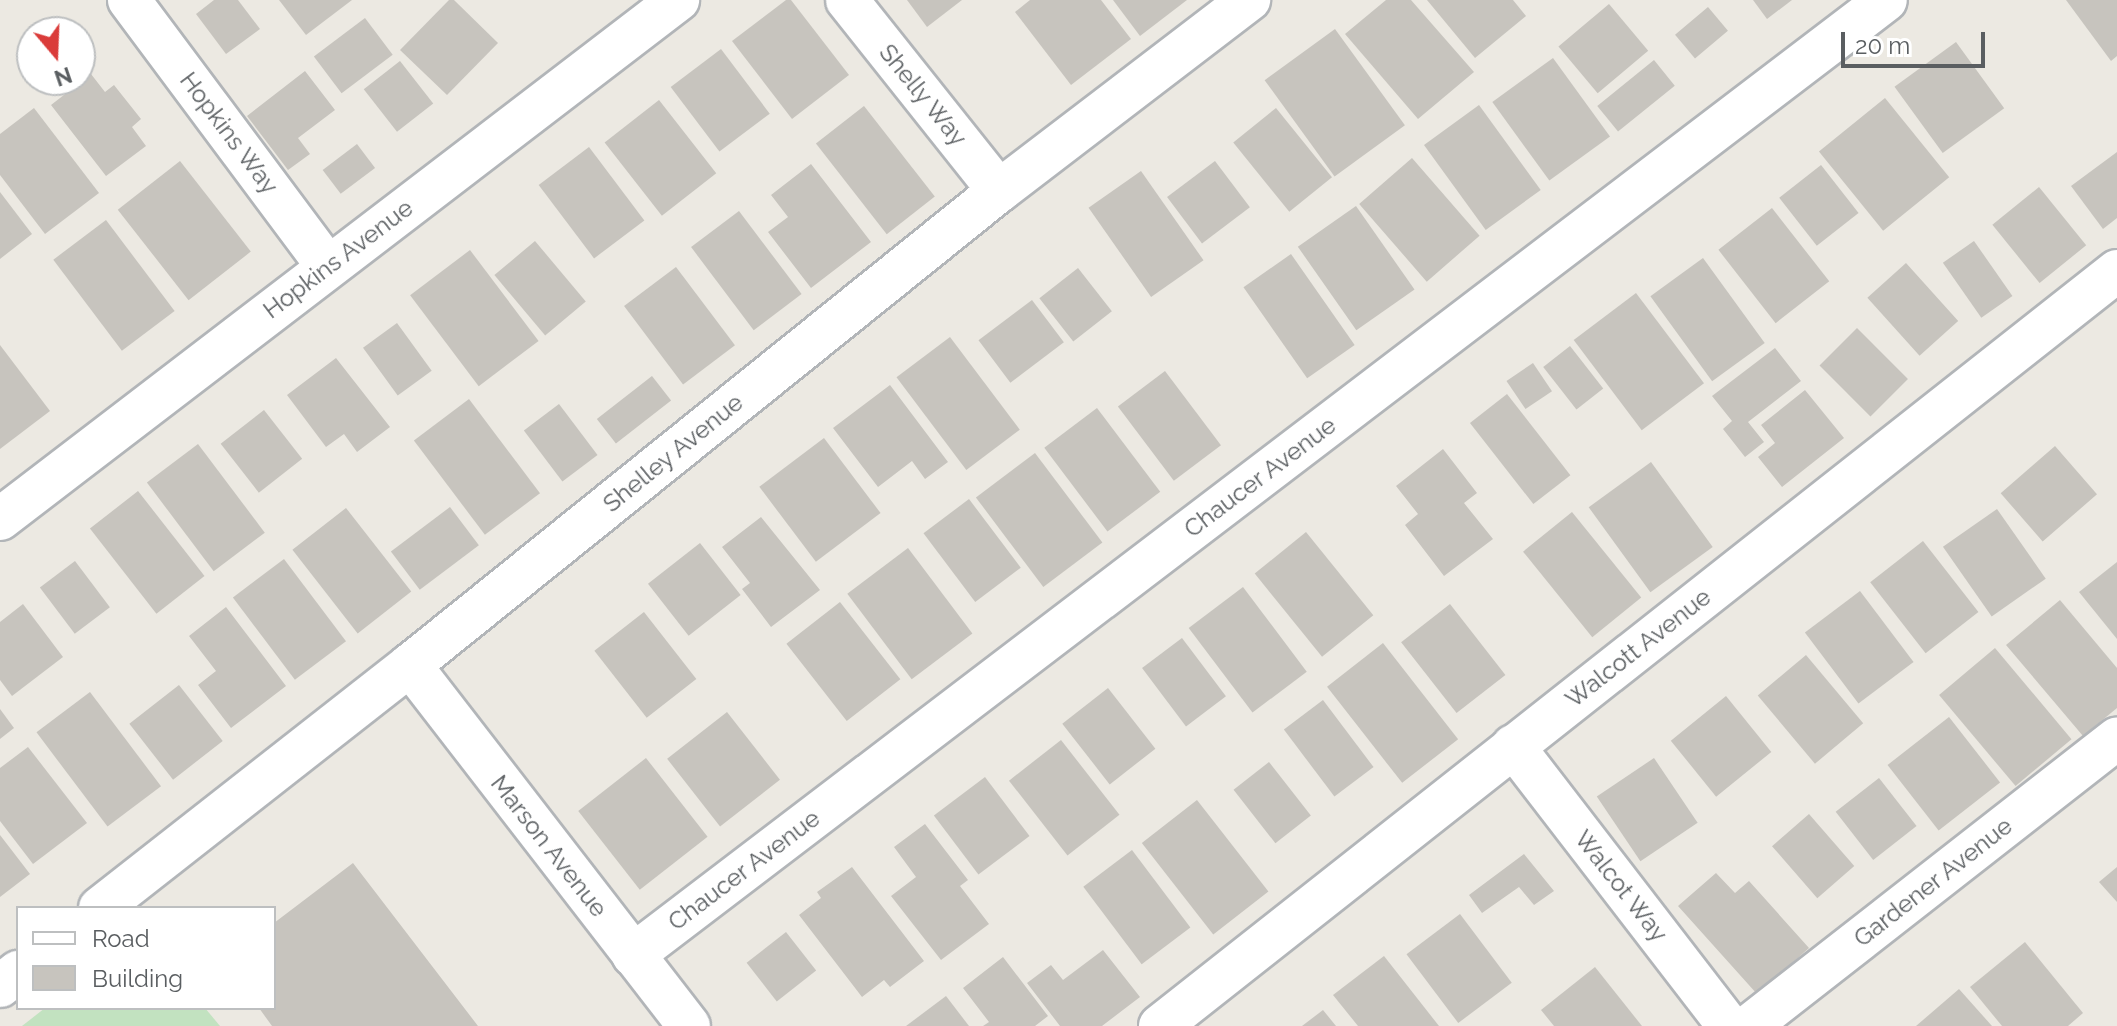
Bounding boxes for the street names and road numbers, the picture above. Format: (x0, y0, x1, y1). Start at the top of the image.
street label: Shelly Way (873, 38, 973, 152)
street label: Hopkins Way (174, 66, 284, 200)
street label: Hopkins Avenue (257, 193, 419, 325)
street label: Shelley Avenue (597, 387, 749, 519)
street label: Chaucer Avenue (1178, 410, 1342, 544)
street label: Walcott Avenue (1559, 582, 1717, 714)
street label: Marson Avenue (485, 769, 613, 923)
street label: Chaucer Avenue (662, 803, 826, 937)
street label: Gardener Avenue (1848, 811, 2018, 953)
street label: Walcot Way (1568, 824, 1674, 948)

